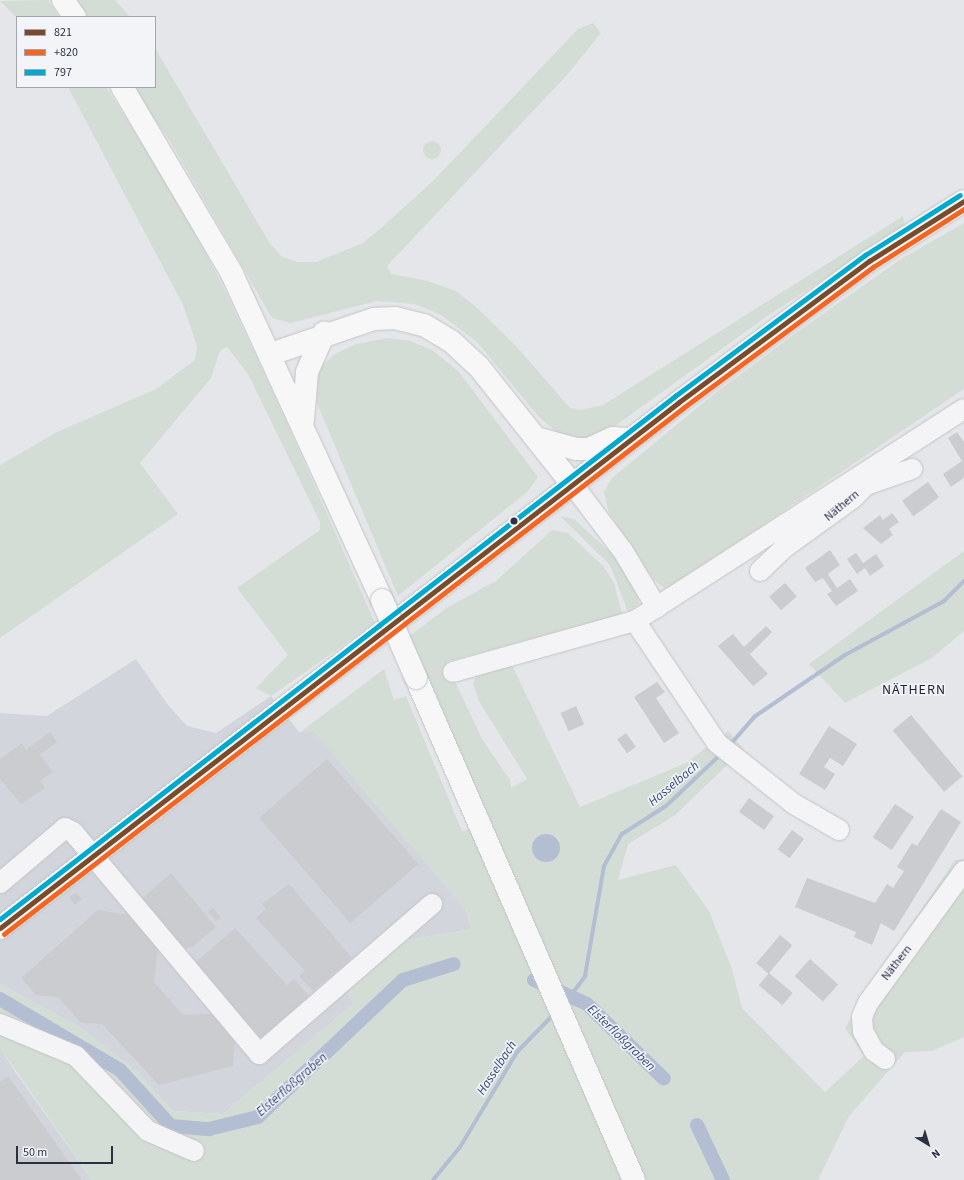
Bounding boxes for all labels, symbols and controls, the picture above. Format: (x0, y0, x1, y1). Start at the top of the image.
legend (16, 16, 156, 88)
text: 821 (54, 24, 72, 41)
text: +820 (54, 44, 78, 61)
text: 797 (54, 64, 72, 81)
street label: Näthern (822, 487, 862, 525)
unlabelled marker (509, 516, 519, 526)
district label: NÄTHERN (882, 682, 946, 698)
water label: Hasselbach (645, 758, 703, 810)
street label: Näthern (879, 942, 915, 984)
water label: Elsterfloßgraben (584, 1002, 658, 1074)
water label: Hasselbach (474, 1038, 520, 1098)
water label: Elsterfloßgraben (253, 1050, 331, 1120)
north arrow (908, 1124, 948, 1164)
scale bar (18, 1138, 115, 1164)
text: 50 m (23, 1144, 47, 1161)
text: N (928, 1146, 943, 1162)

